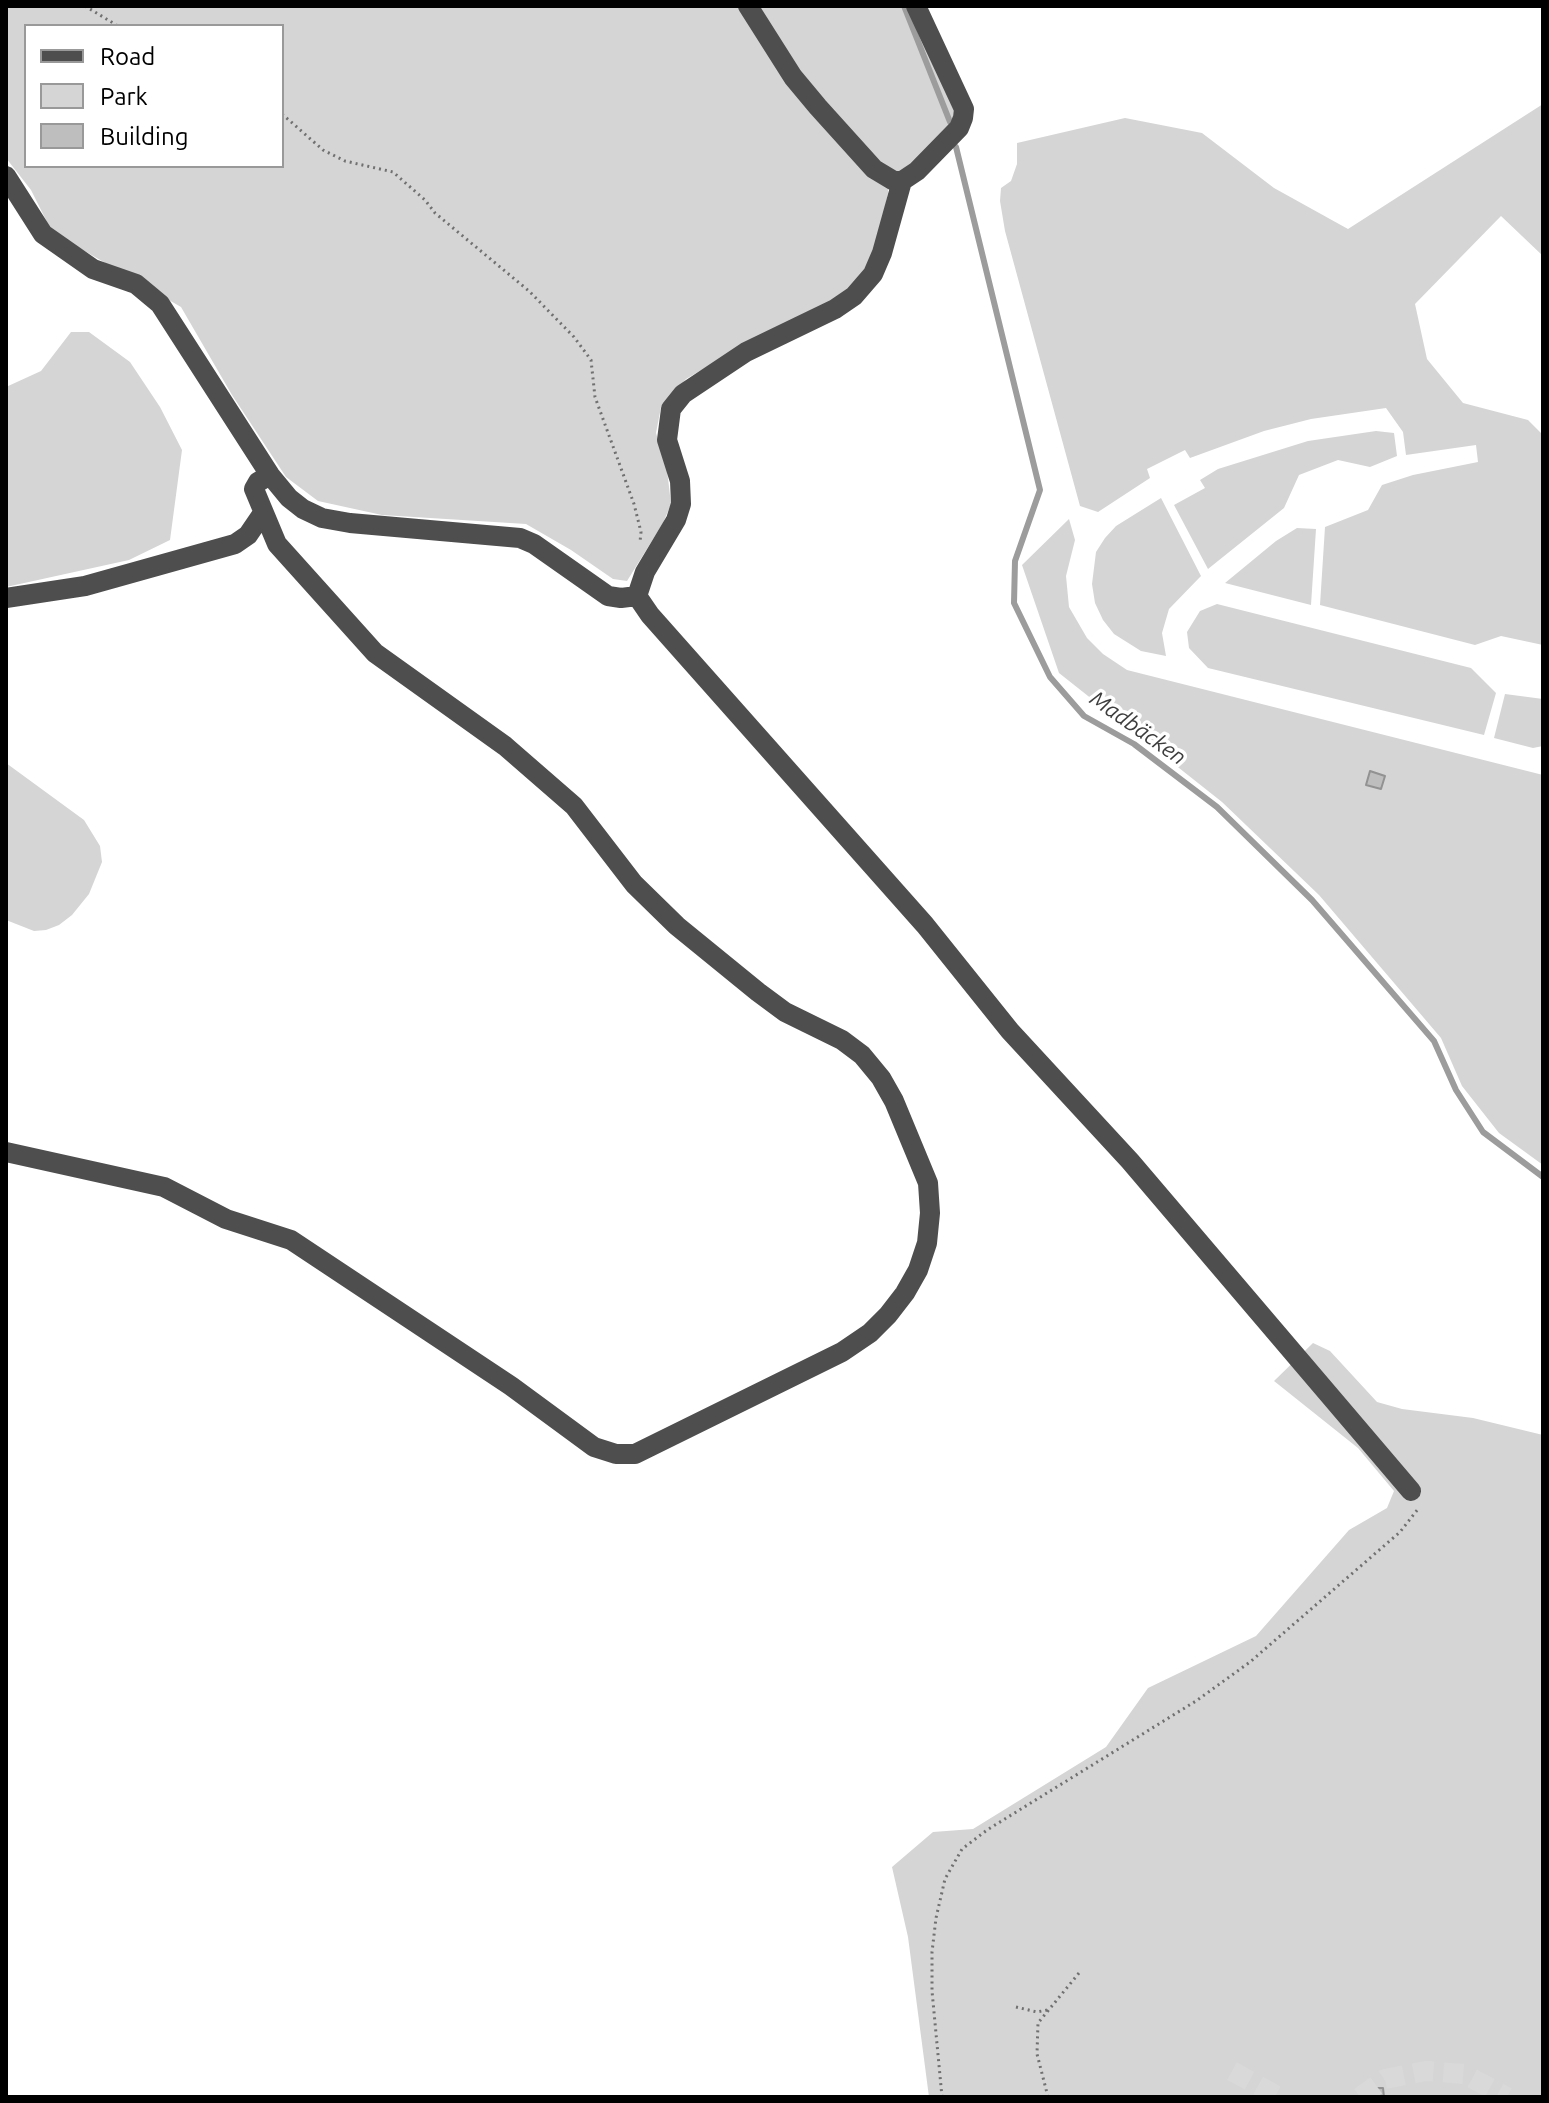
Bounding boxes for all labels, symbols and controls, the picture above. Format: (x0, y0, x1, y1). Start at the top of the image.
legend (24, 24, 284, 168)
text: Road (100, 43, 155, 70)
text: Park (100, 83, 148, 110)
text: Building (100, 123, 188, 150)
water label: Madbäcken (1085, 685, 1191, 771)

